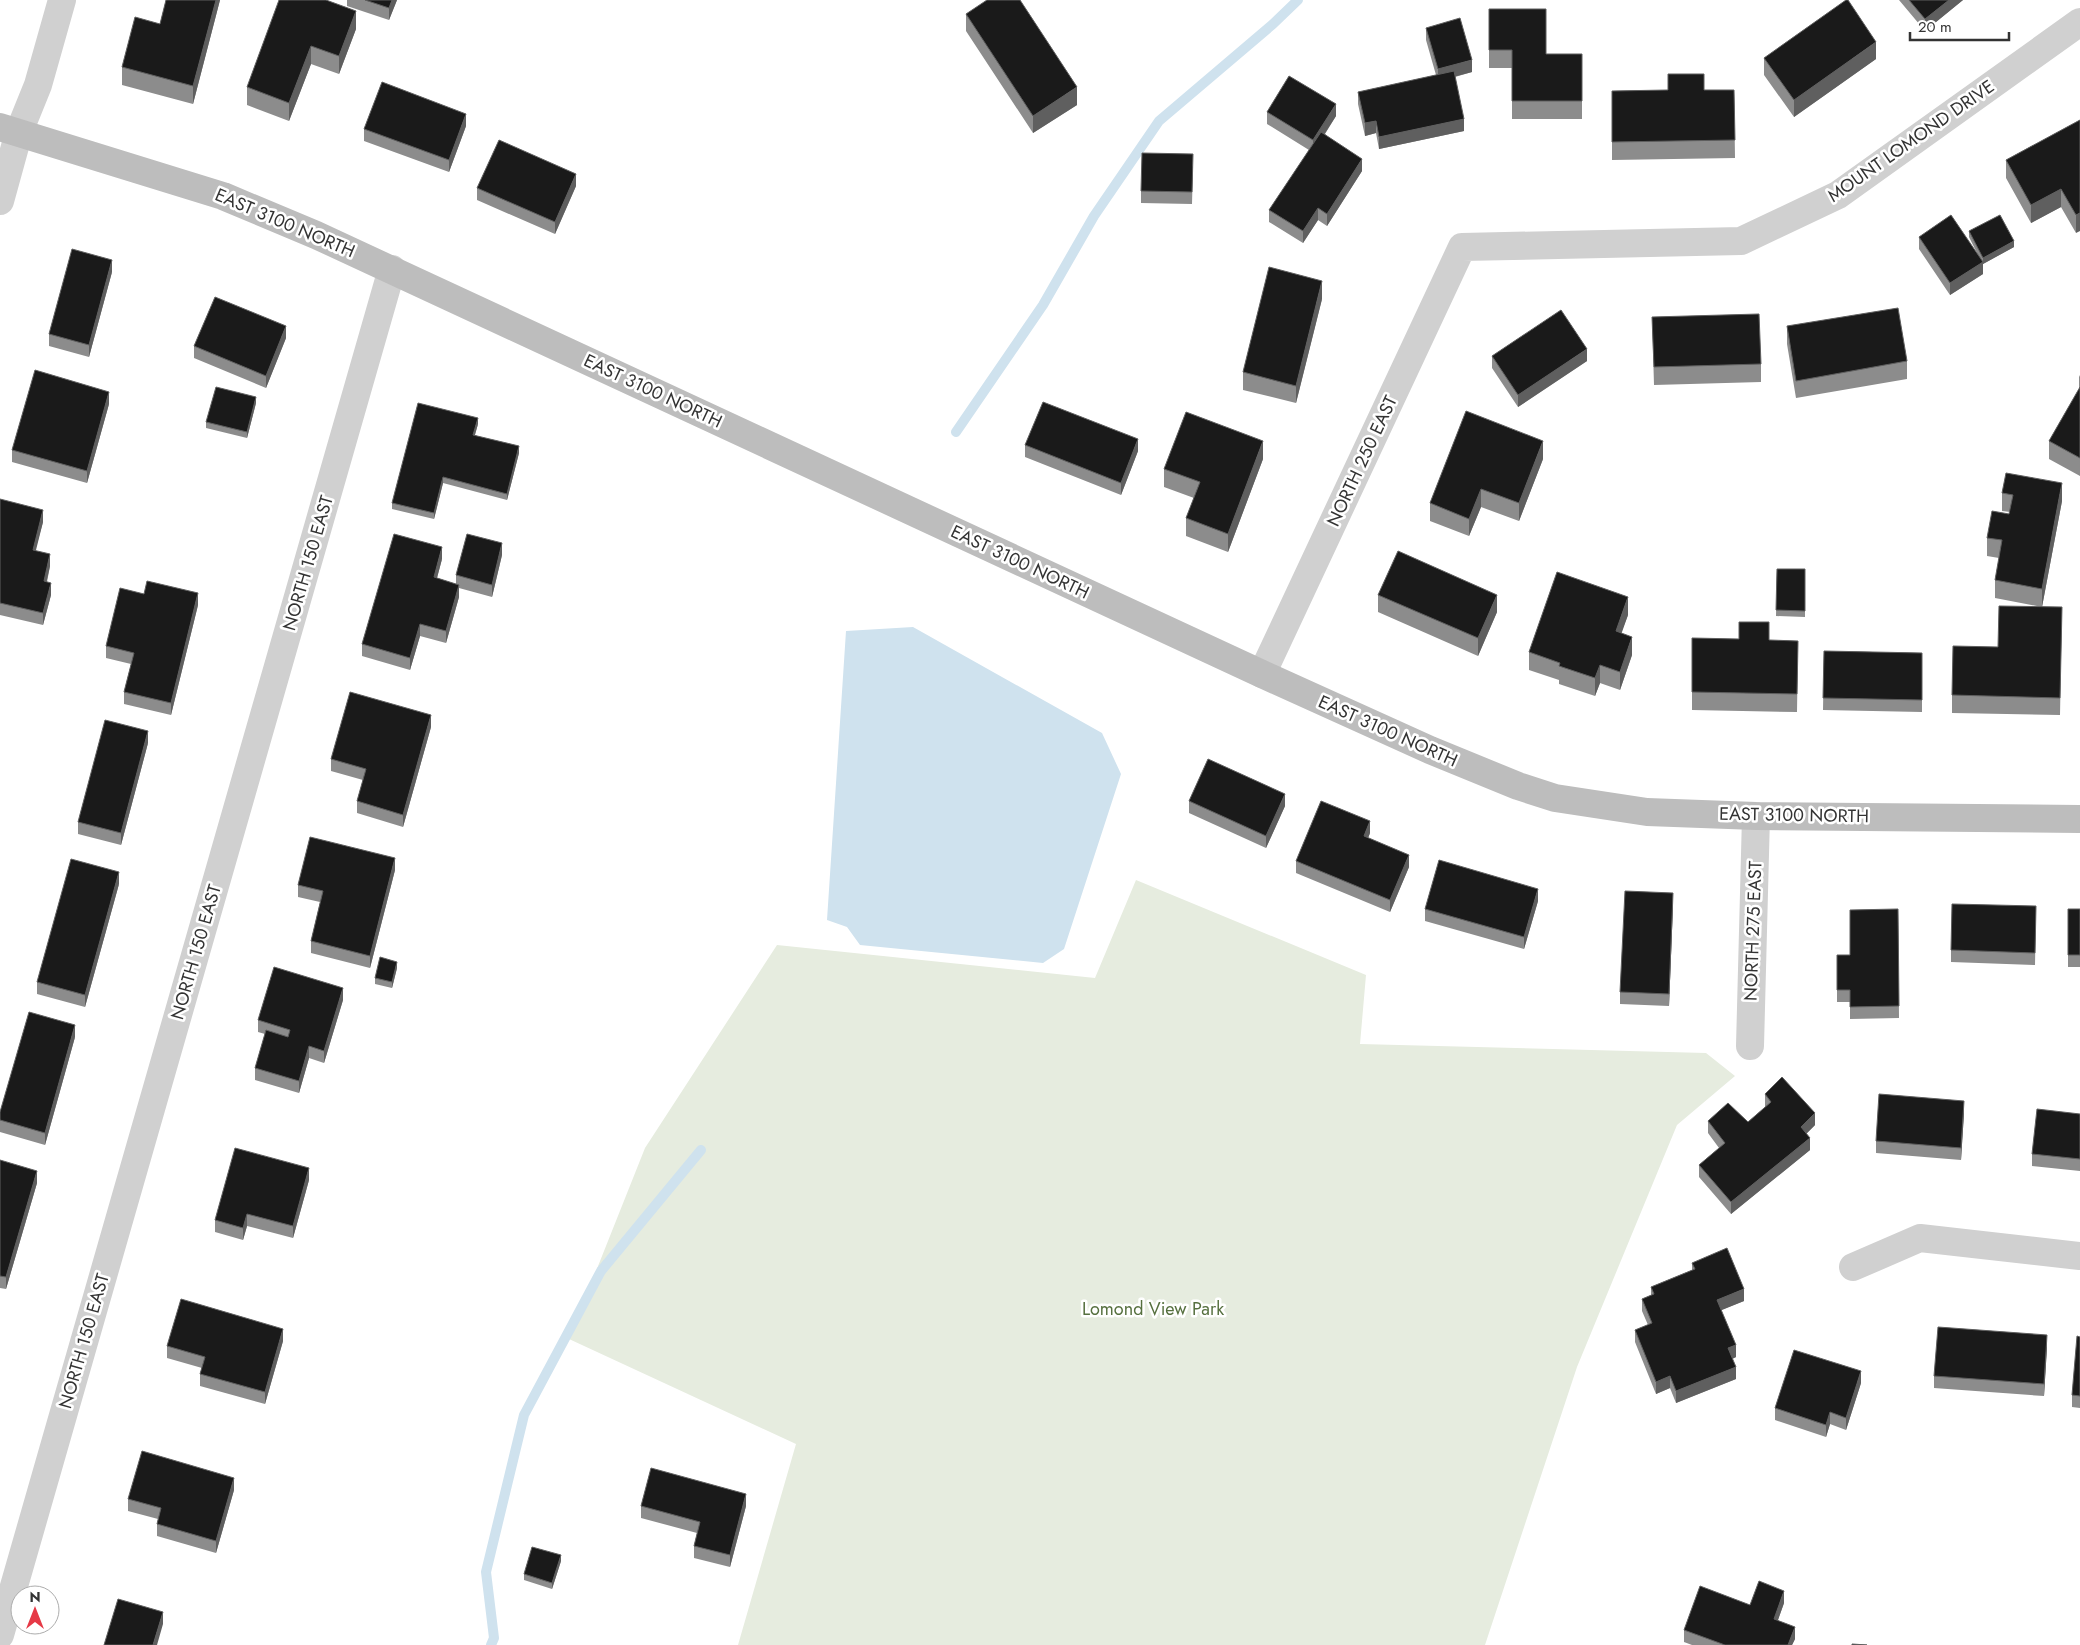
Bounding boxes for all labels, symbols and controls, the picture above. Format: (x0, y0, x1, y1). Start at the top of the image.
scale bar (1910, 10, 2009, 42)
text: 20 m (1918, 16, 1952, 38)
street label: MOUNT LOMOND DRIVE (1822, 73, 2000, 209)
street label: EAST 3100 NORTH (211, 182, 359, 264)
street label: EAST 3100 NORTH (580, 348, 726, 434)
street label: NORTH 250 EAST (1320, 391, 1404, 531)
street label: NORTH 150 EAST (276, 492, 340, 634)
street label: EAST 3100 NORTH (947, 519, 1093, 605)
street label: EAST 3100 NORTH (1314, 689, 1462, 773)
street label: EAST 3100 NORTH (1719, 801, 1869, 829)
street label: NORTH 275 EAST (1738, 860, 1768, 1001)
street label: NORTH 150 EAST (164, 881, 228, 1023)
street label: NORTH 150 EAST (52, 1270, 116, 1412)
park label: Lomond View Park (1082, 1296, 1224, 1322)
north arrow (10, 1585, 60, 1635)
text: N (29, 1587, 41, 1607)

